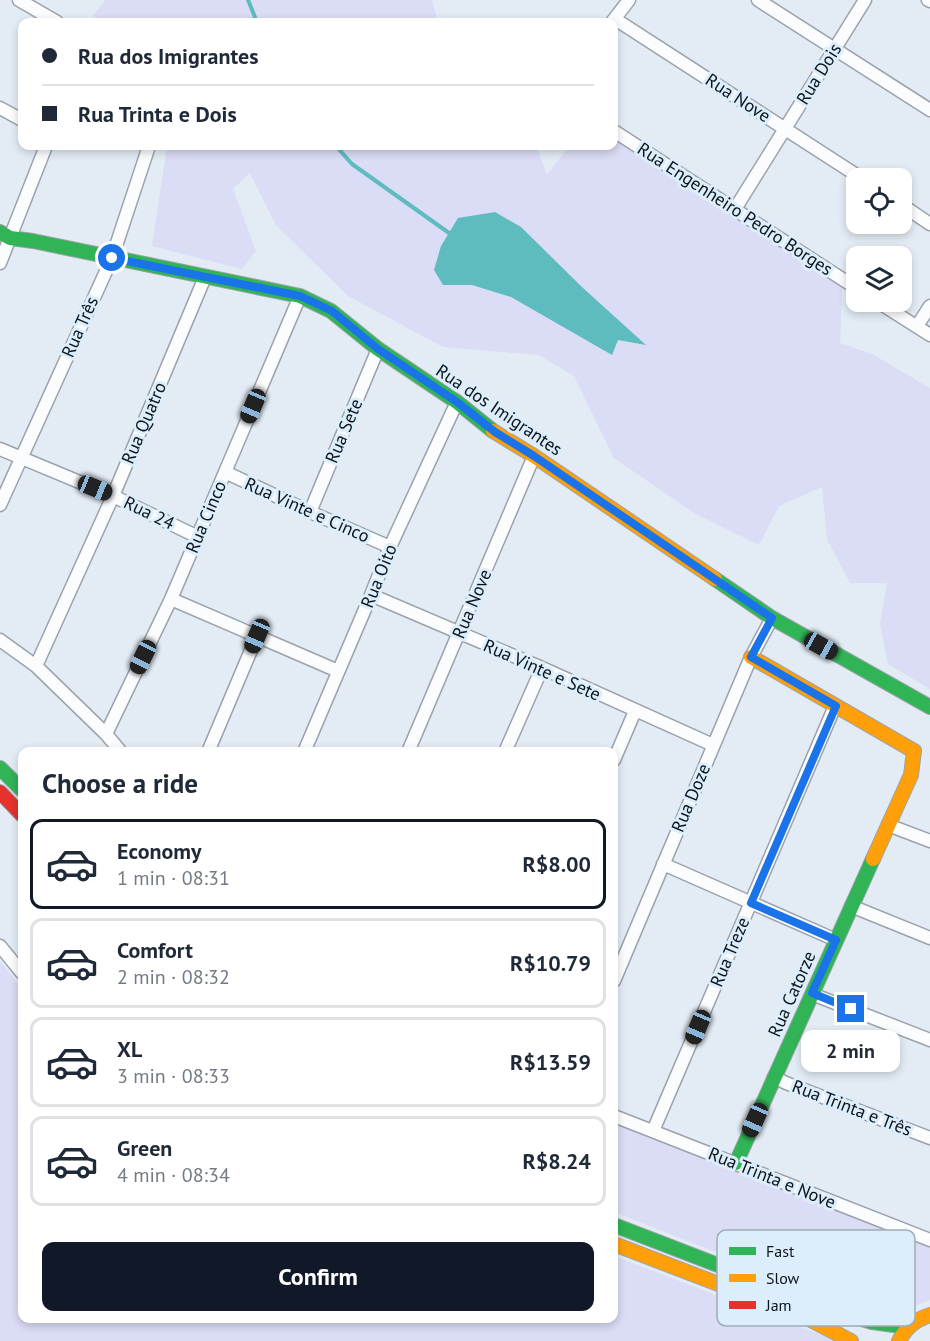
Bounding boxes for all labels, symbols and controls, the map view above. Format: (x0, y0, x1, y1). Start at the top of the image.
street label: Rua Dois (791, 39, 846, 109)
text: Rua dos Imigrantes (78, 42, 258, 70)
street label: Rua Nove (701, 68, 775, 127)
text: Rua Trinta e Dois (78, 100, 237, 128)
street label: Rua Engenheiro Pedro Borges (633, 137, 837, 280)
map controls (846, 168, 912, 312)
button: locate (846, 168, 912, 234)
route start (98, 244, 125, 271)
button: layers (846, 246, 912, 312)
street label: Rua Três (56, 293, 103, 361)
street label: Rua dos Imigrantes (432, 359, 567, 460)
street label: Rua Quatro (116, 378, 171, 467)
car (238, 386, 268, 426)
street label: Rua Sete (320, 395, 367, 466)
street label: Rua Vinte e Cinco (241, 472, 373, 547)
car (75, 473, 115, 503)
street label: Rua Cinco (180, 477, 231, 556)
street label: Rua 24 (120, 490, 179, 535)
street label: Rua Oito (355, 541, 402, 611)
street label: Rua Nove (447, 566, 496, 642)
car (242, 616, 272, 656)
car (801, 629, 841, 663)
street label: Rua Vinte e Sete (480, 633, 604, 706)
car (127, 637, 159, 677)
street label: Rua Doze (666, 760, 715, 835)
text: Choose a ride (42, 766, 198, 800)
icon: car (45, 837, 99, 891)
text: Economy (117, 837, 201, 865)
text: R$8.00 (522, 850, 591, 878)
text: 1 min · 08:31 (117, 865, 230, 891)
street label: Rua Treze (705, 913, 754, 990)
icon: car (45, 936, 99, 990)
text: Comfort (117, 936, 193, 964)
street label: Rua Catorze (762, 947, 821, 1040)
text: R$10.79 (510, 949, 591, 977)
text: 2 min · 08:32 (117, 964, 230, 990)
route end (837, 995, 864, 1022)
car (683, 1007, 713, 1047)
callout: 2 min (802, 1030, 900, 1072)
icon: car (45, 1035, 99, 1089)
text: XL (117, 1035, 142, 1063)
text: 2 min (826, 1038, 875, 1064)
text: R$13.59 (510, 1048, 591, 1076)
text: 3 min · 08:33 (117, 1063, 230, 1089)
street label: Rua Trinta e Três (789, 1074, 915, 1141)
car (739, 1100, 771, 1140)
icon: car (45, 1134, 99, 1188)
text: Green (117, 1134, 172, 1162)
street label: Rua Trinta e Nove (705, 1142, 839, 1214)
text: R$8.24 (522, 1147, 591, 1175)
text: 4 min · 08:34 (117, 1162, 230, 1188)
legend (717, 1230, 915, 1326)
text: Fast (766, 1241, 795, 1261)
button: Confirm (42, 1242, 594, 1311)
text: Slow (766, 1268, 800, 1288)
text: Jam (765, 1295, 792, 1315)

